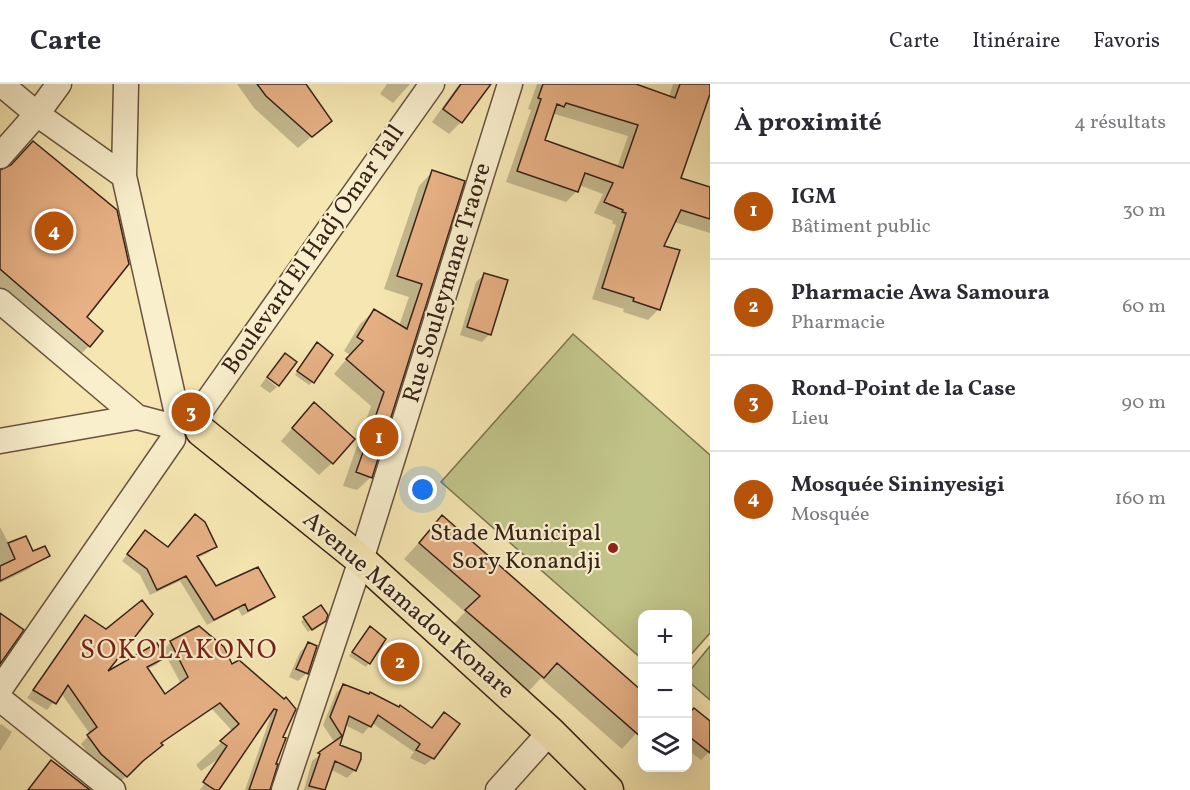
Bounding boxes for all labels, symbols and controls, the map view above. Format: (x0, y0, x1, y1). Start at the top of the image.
text: Carte (30, 22, 101, 61)
text: Carte (889, 27, 939, 56)
text: Itinéraire (972, 27, 1060, 56)
text: Favoris (1093, 27, 1160, 56)
text: À proximité (734, 105, 882, 141)
text: 4 résultats (1074, 109, 1166, 137)
street label: Boulevard El Hadj Omar Tall (215, 118, 413, 382)
street label: Rue Souleymane Traore (395, 159, 501, 407)
text: IGM (791, 182, 836, 213)
text: 1 (749, 197, 758, 225)
text: 30 m (1122, 197, 1166, 225)
pin: 4 (34, 208, 74, 254)
text: Bâtiment public (791, 213, 931, 241)
text: Pharmacie Awa Samoura (791, 278, 1050, 309)
text: 2 (748, 293, 759, 321)
text: 60 m (1122, 293, 1166, 321)
text: Pharmacie (791, 309, 885, 337)
text: Rond-Point de la Case (791, 374, 1016, 405)
text: 3 (748, 389, 759, 417)
text: 90 m (1122, 389, 1166, 417)
pin: 3 (172, 390, 210, 434)
text: Lieu (791, 405, 829, 433)
pin: 1 (360, 414, 398, 460)
text: Mosquée Sininyesigi (791, 470, 1005, 501)
your location (408, 475, 437, 504)
text: 4 (747, 485, 760, 513)
text: 160 m (1114, 485, 1166, 513)
text: Mosquée (791, 501, 870, 529)
street label: Avenue Mamadou Konare (294, 504, 522, 708)
place label: Stade Municipal Sory Konandji (430, 517, 601, 579)
marker: Stade Municipal Sory Konandji (606, 541, 620, 555)
map controls (638, 610, 692, 772)
button: + (638, 610, 692, 664)
district label: SOKOLAKONO (80, 632, 278, 670)
pin: 2 (380, 640, 420, 684)
button: − (638, 664, 692, 718)
button: layers (638, 718, 692, 772)

